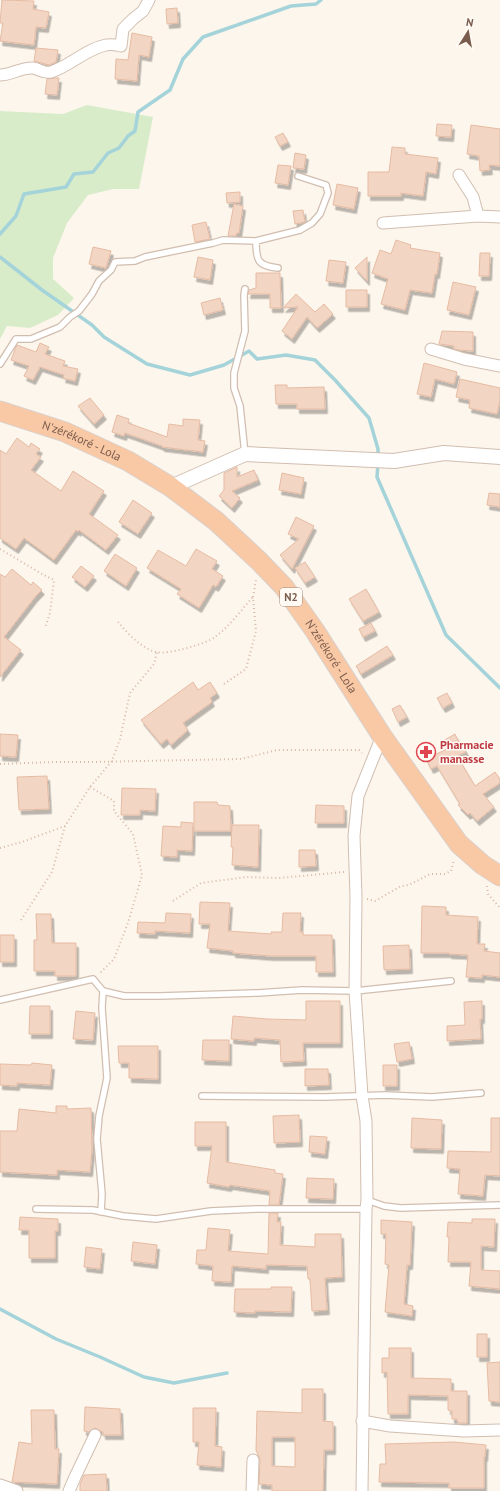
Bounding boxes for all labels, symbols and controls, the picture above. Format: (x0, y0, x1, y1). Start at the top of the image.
north arrow (448, 12, 488, 52)
text: N (465, 15, 475, 30)
street label: N'zérékoré - Lola (40, 417, 124, 464)
road number: N2 (280, 588, 302, 606)
street label: N'zérékoré - Lola (302, 616, 361, 696)
place label: Pharmacie manasse (440, 737, 494, 766)
pharmacy icon: Pharmacie manasse (415, 741, 437, 763)

